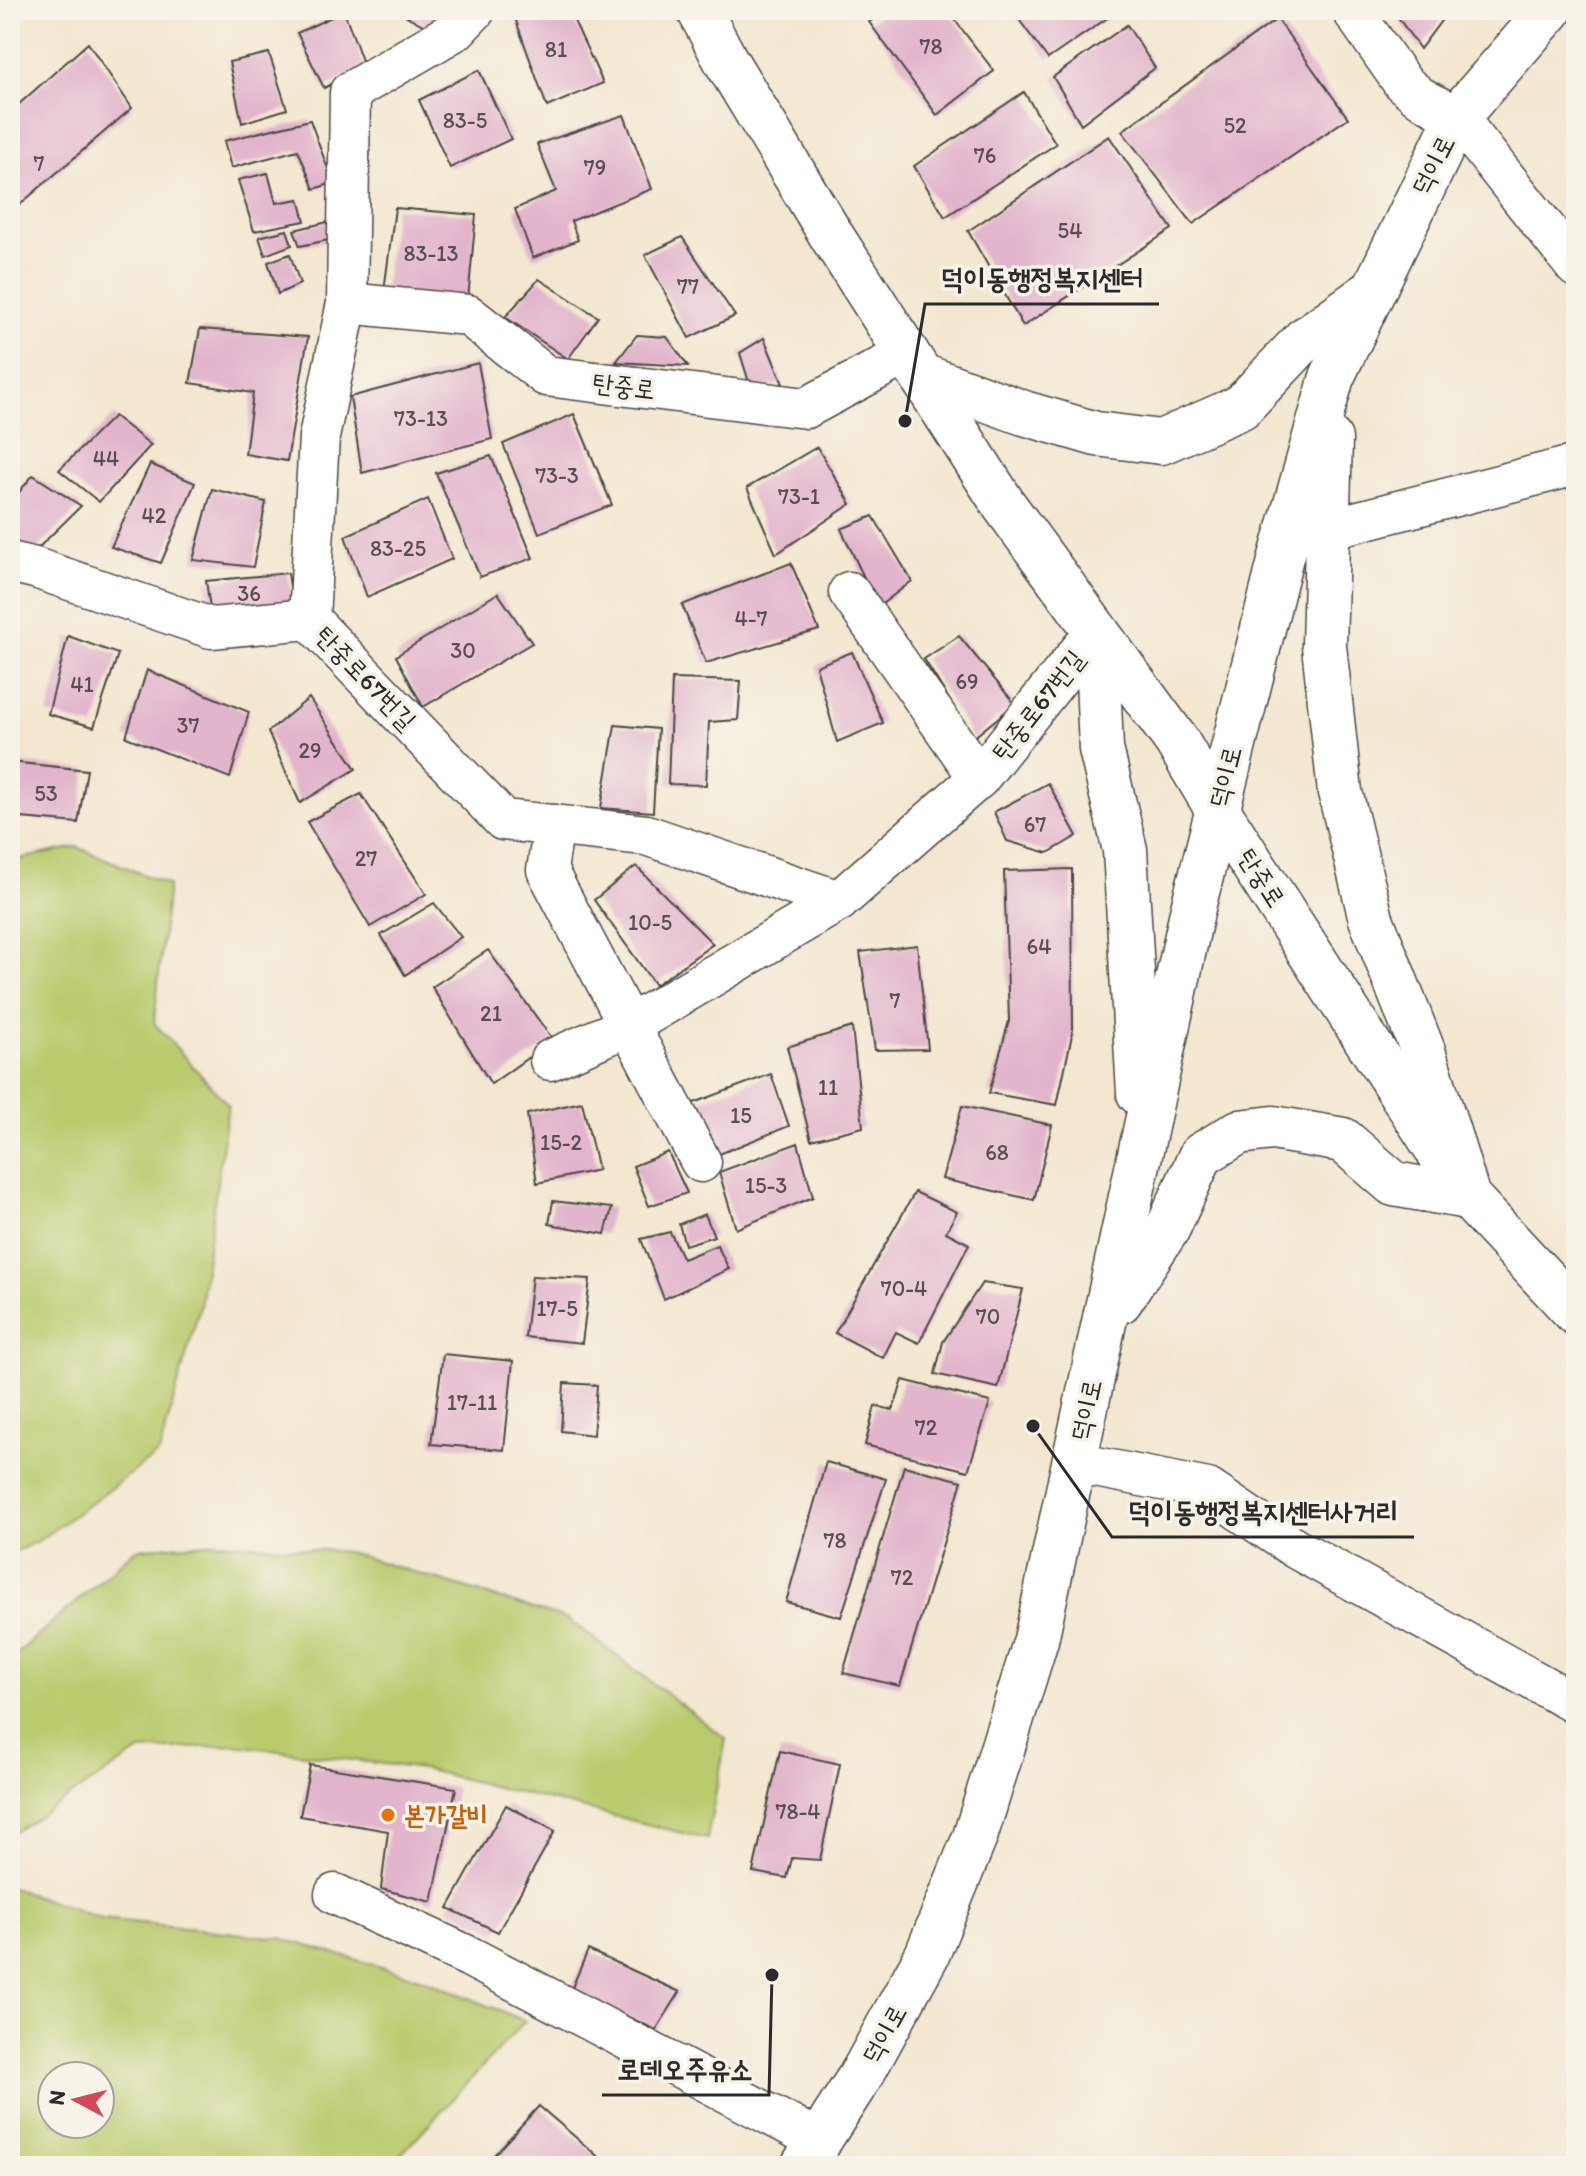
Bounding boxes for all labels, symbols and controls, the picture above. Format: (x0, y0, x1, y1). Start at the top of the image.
house number: 78 (920, 33, 942, 60)
house number: 81 (545, 36, 567, 63)
house number: 83-5 (443, 107, 487, 134)
house number: 52 (1223, 112, 1247, 139)
street label: 덕이로 (1404, 130, 1462, 200)
house number: 76 (974, 142, 996, 169)
house number: 7 (34, 150, 45, 177)
house number: 79 (584, 154, 606, 181)
house number: 54 (1058, 217, 1082, 244)
house number: 83-13 (403, 240, 459, 267)
callout: 덕이동행정복지센터 (925, 252, 1159, 304)
text: 덕이동행정복지센터 (941, 261, 1143, 295)
house number: 77 (677, 273, 699, 300)
street label: 탄중로 (591, 366, 657, 406)
house number: 73-13 (394, 405, 448, 432)
house number: 44 (93, 445, 119, 472)
house number: 73-3 (535, 462, 579, 489)
house number: 73-1 (778, 483, 820, 510)
house number: 42 (142, 502, 167, 529)
house number: 83-25 (370, 535, 426, 562)
house number: 36 (237, 580, 261, 607)
house number: 4-7 (735, 605, 768, 632)
street label: 탄중로67번길 (309, 620, 423, 736)
house number: 30 (450, 637, 476, 664)
street label: 탄중로67번길 (985, 643, 1091, 767)
house number: 69 (955, 668, 979, 695)
house number: 41 (70, 671, 94, 698)
house number: 37 (177, 712, 200, 739)
house number: 29 (298, 737, 322, 764)
street label: 덕이로 (1202, 743, 1248, 811)
house number: 53 (34, 780, 58, 807)
house number: 67 (1024, 811, 1046, 838)
street label: 탄중로 (1231, 843, 1293, 913)
house number: 27 (355, 845, 377, 872)
house number: 10-5 (628, 909, 672, 936)
house number: 64 (1027, 933, 1051, 960)
house number: 7 (890, 987, 901, 1014)
house number: 21 (480, 1000, 502, 1027)
house number: 11 (818, 1074, 838, 1101)
house number: 15 (730, 1102, 752, 1129)
house number: 15-2 (540, 1129, 583, 1156)
house number: 68 (985, 1139, 1009, 1166)
house number: 15-3 (745, 1172, 787, 1199)
house number: 70-4 (881, 1275, 927, 1302)
house number: 17-5 (536, 1295, 578, 1322)
house number: 70 (976, 1303, 1000, 1330)
street label: 덕이로 (1064, 1376, 1108, 1444)
house number: 17-11 (447, 1389, 497, 1416)
house number: 72 (915, 1414, 938, 1441)
callout: 덕이동행정복지센터사거리 (1112, 1485, 1414, 1537)
text: 덕이동행정복지센터사거리 (1128, 1494, 1398, 1528)
house number: 78 (824, 1527, 846, 1554)
house number: 72 (891, 1564, 914, 1591)
house number: 78-4 (775, 1798, 821, 1825)
place label: 본가갈비 (404, 1799, 488, 1831)
marker: 본가갈비 (379, 1806, 397, 1824)
street label: 덕이로 (855, 1999, 913, 2069)
callout: 로데오주유소 (602, 2043, 769, 2095)
text: 로데오주유소 (617, 2052, 753, 2086)
north arrow (36, 2060, 116, 2140)
text: N (42, 2089, 71, 2107)

